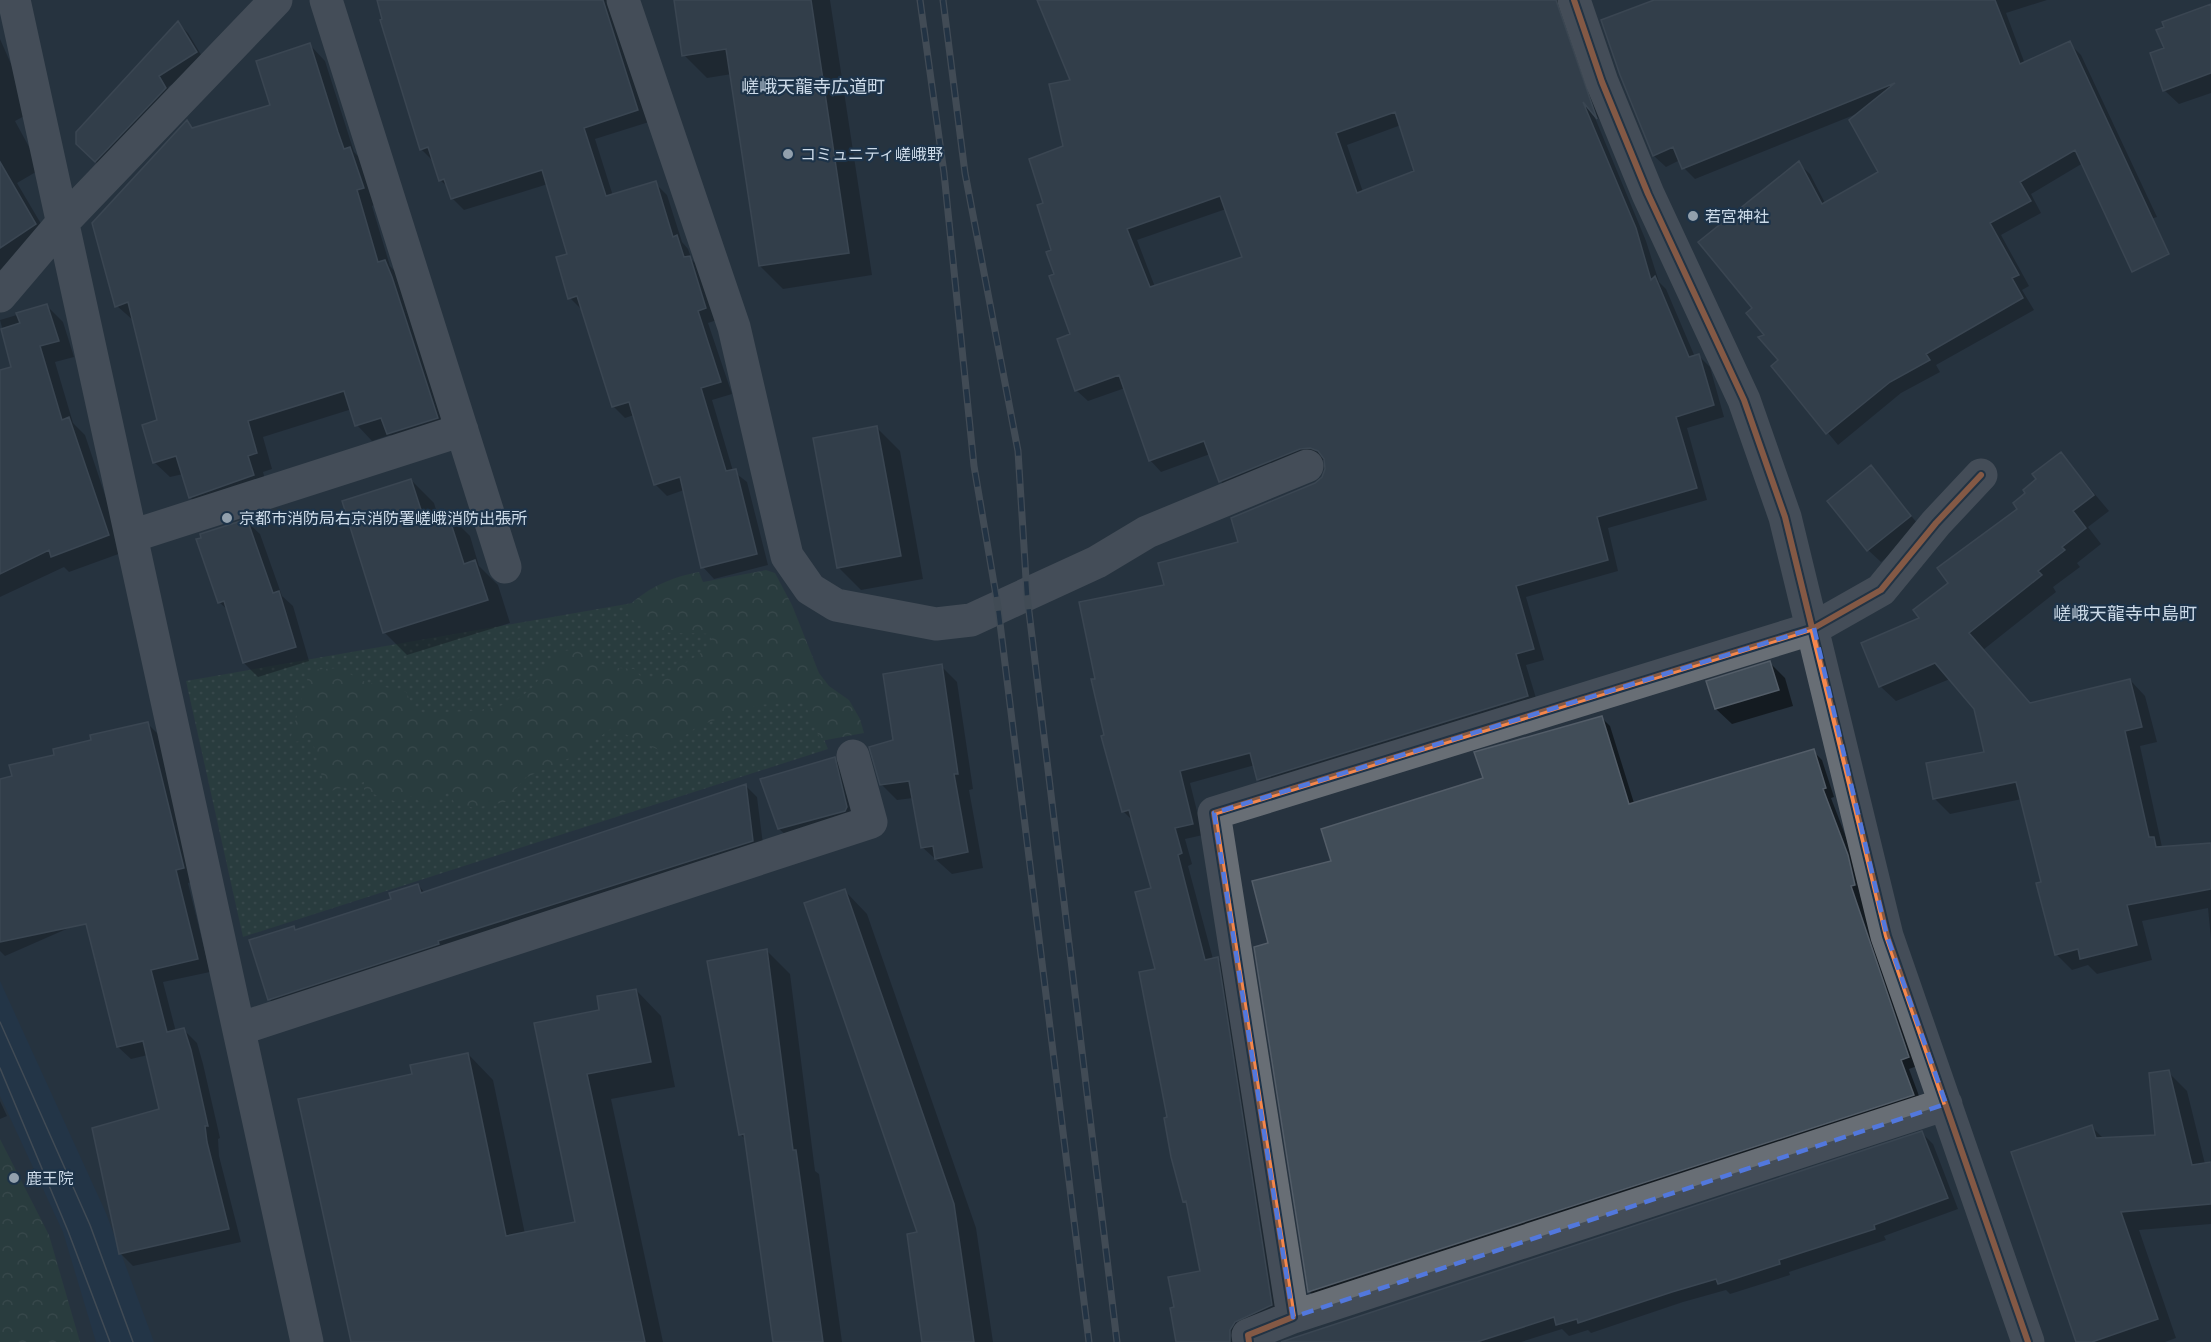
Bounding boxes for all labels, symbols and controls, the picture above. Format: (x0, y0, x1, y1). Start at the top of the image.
district label: 嵯峨天龍寺広道町 (741, 76, 885, 98)
place label: コミュニティ嵯峨野 (800, 145, 943, 164)
marker: コミュニティ嵯峨野 (781, 147, 795, 161)
place label: 若宮神社 (1705, 207, 1769, 226)
marker: 若宮神社 (1686, 209, 1700, 223)
place label: 京都市消防局右京消防署嵯峨消防出張所 (239, 509, 527, 528)
marker: 京都市消防局右京消防署嵯峨消防出張所 (220, 511, 234, 525)
district label: 嵯峨天龍寺中島町 (2053, 603, 2197, 625)
place label: 鹿王院 (26, 1169, 74, 1188)
marker: 鹿王院 (7, 1171, 21, 1185)

